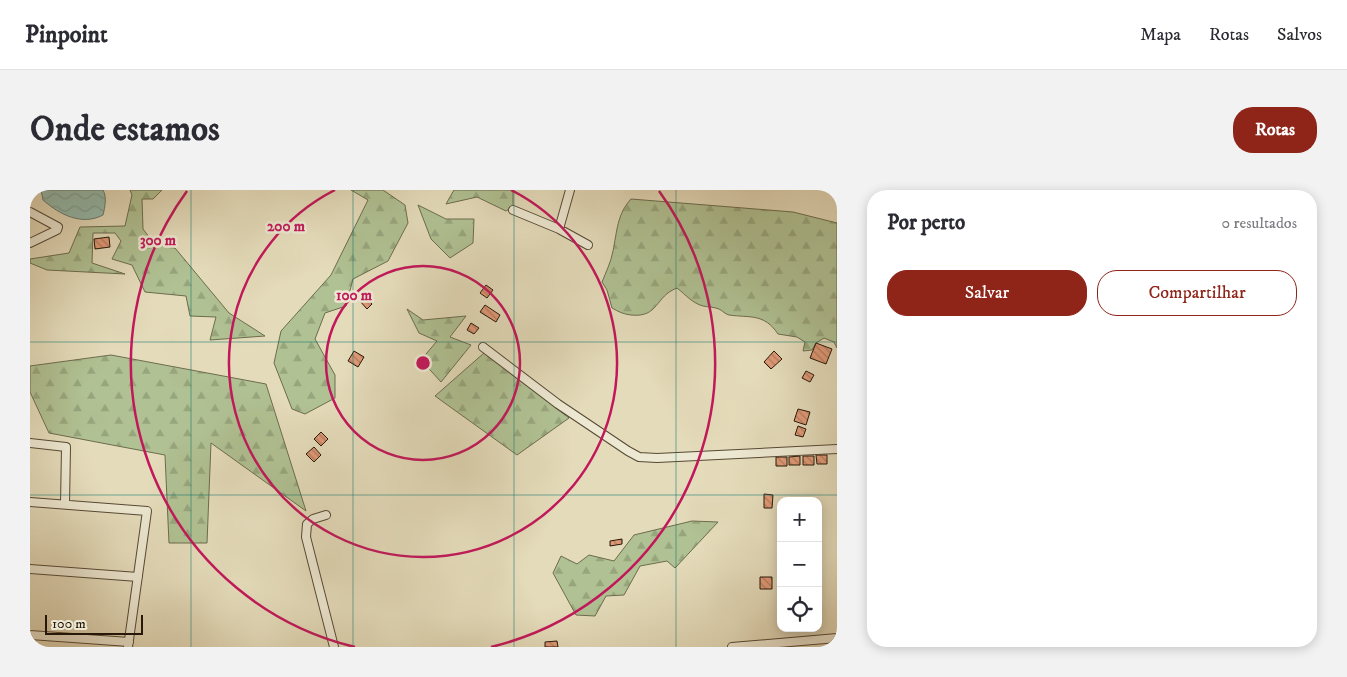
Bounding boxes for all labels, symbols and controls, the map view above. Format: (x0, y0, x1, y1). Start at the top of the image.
text: Pinpoint (25, 20, 108, 50)
text: Mapa (1140, 24, 1181, 46)
text: Rotas (1209, 24, 1249, 46)
text: Salvos (1277, 24, 1322, 46)
button: Rotas (1233, 107, 1317, 153)
text: Onde estamos (30, 108, 220, 152)
text: Por perto (887, 210, 965, 236)
text: 0 resultados (1222, 213, 1297, 233)
text: 200 m (267, 217, 306, 236)
text: 300 m (140, 231, 177, 250)
button: Salvar (887, 270, 1087, 316)
button: Compartilhar (1097, 270, 1297, 316)
text: 100 m (336, 286, 373, 305)
centre of rings (414, 354, 432, 372)
map controls (777, 497, 822, 632)
button: + (777, 497, 822, 542)
button: − (777, 542, 822, 587)
button: locate (777, 587, 822, 632)
scale bar (45, 612, 142, 635)
text: 100 m (52, 615, 86, 633)

